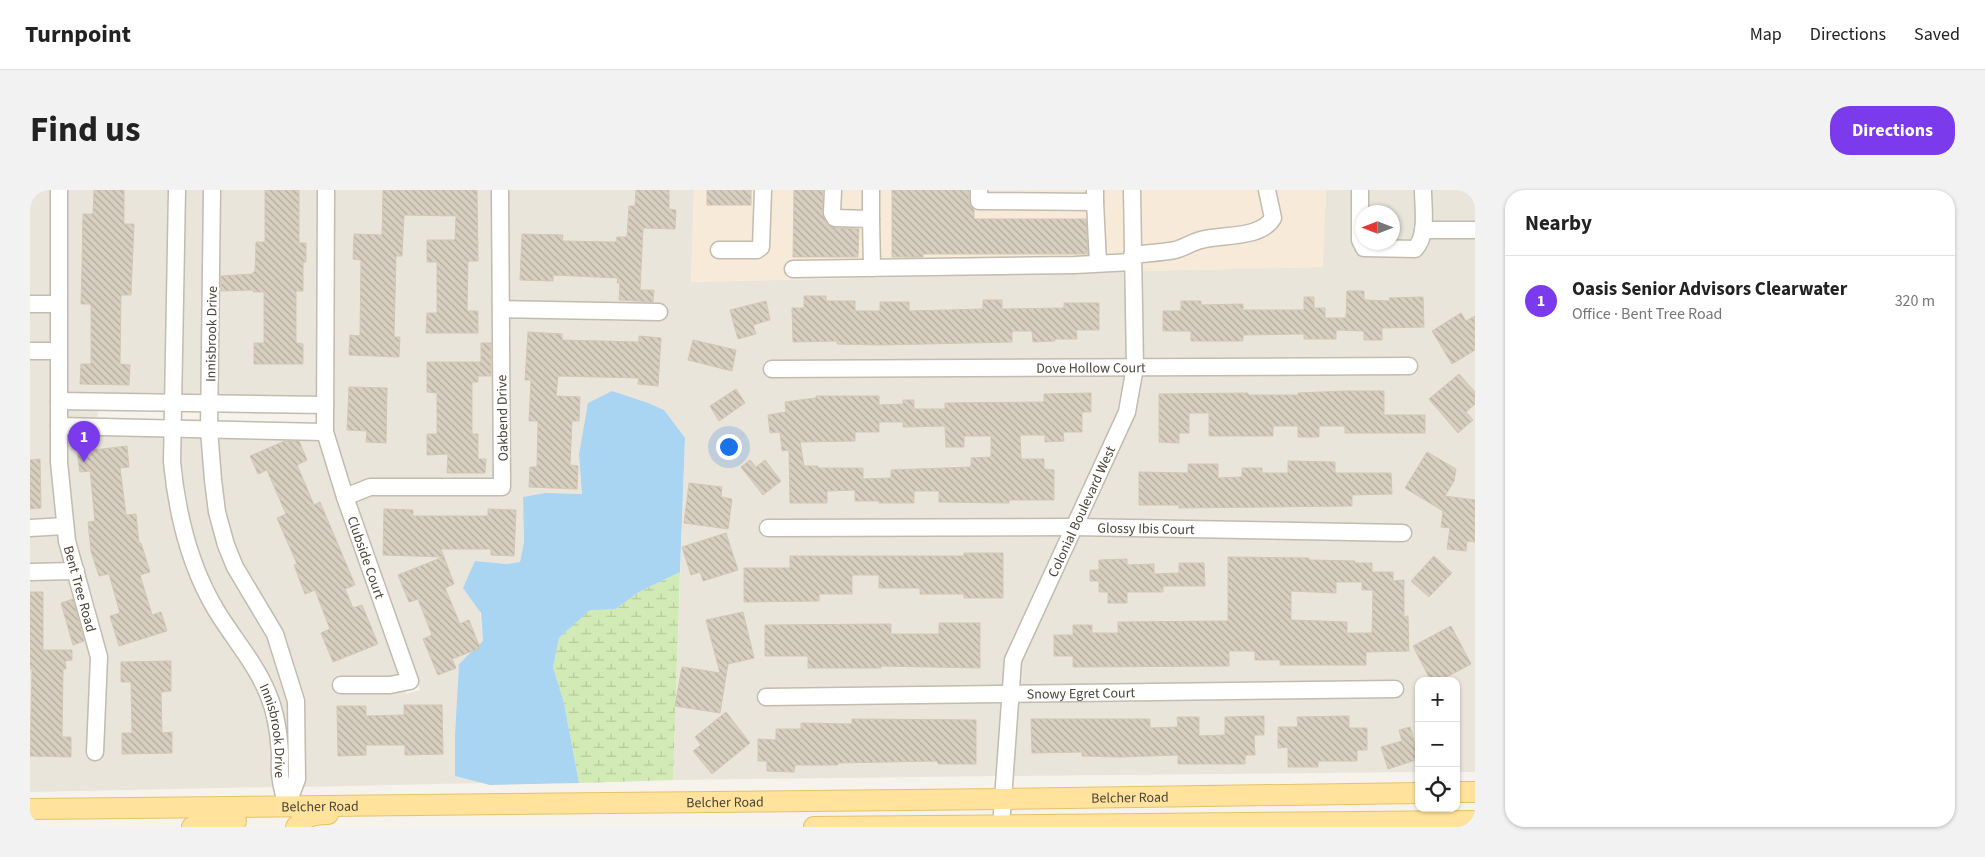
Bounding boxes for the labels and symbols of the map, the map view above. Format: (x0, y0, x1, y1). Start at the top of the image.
north arrow (1355, 205, 1400, 250)
street label: Innisbrook Drive (201, 286, 223, 382)
street label: Dove Hollow Court (1036, 358, 1146, 379)
street label: Oakbend Drive (492, 374, 514, 461)
pin: 1 (68, 421, 100, 462)
your location (716, 434, 742, 460)
street label: Colonial Boulevard West (1043, 443, 1121, 581)
street label: Clubside Court (342, 514, 389, 602)
street label: Glossy Ibis Court (1097, 518, 1195, 540)
street label: Bent Tree Road (58, 544, 101, 635)
street label: Innisbrook Drive (254, 680, 289, 779)
street label: Snowy Egret Court (1027, 683, 1136, 705)
street label: Belcher Road (1091, 788, 1169, 809)
street label: Belcher Road (686, 792, 764, 813)
street label: Belcher Road (281, 797, 359, 817)

